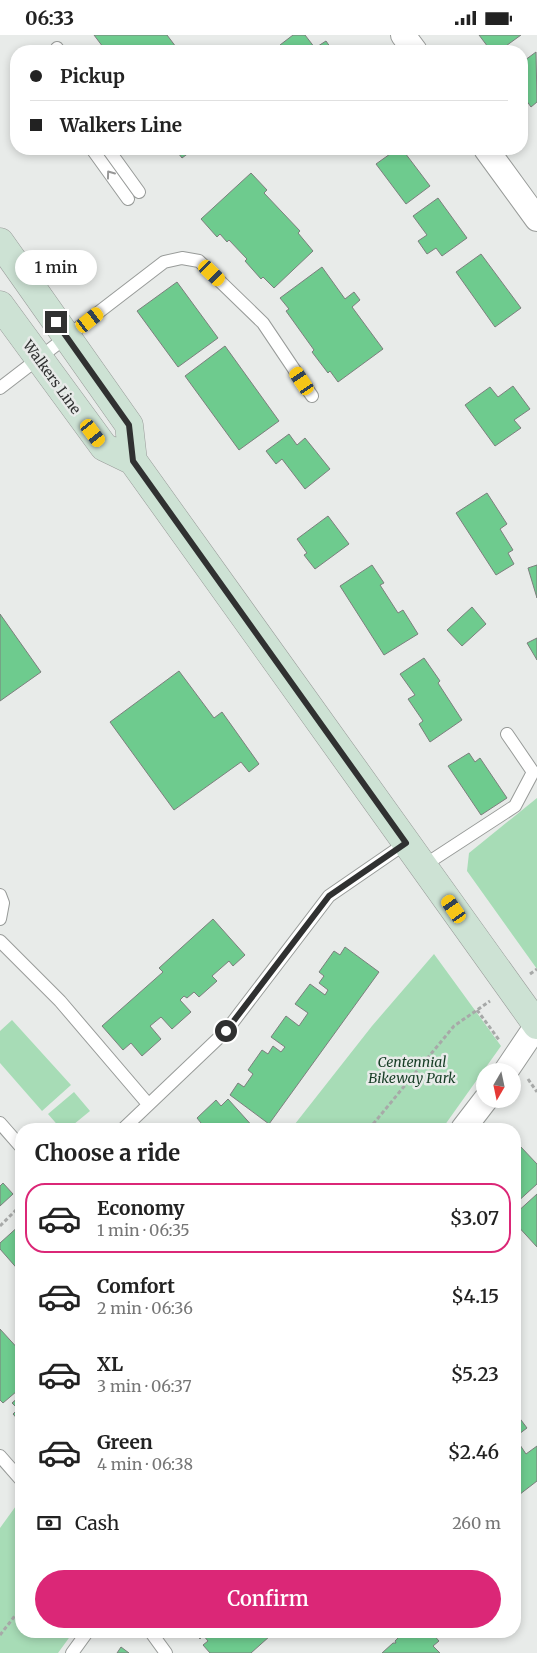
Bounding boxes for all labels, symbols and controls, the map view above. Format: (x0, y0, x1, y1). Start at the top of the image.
text: 06:33 (25, 6, 74, 30)
text: Pickup (60, 64, 125, 88)
text: Walkers Line (60, 113, 182, 137)
one-way arrow (107, 170, 116, 180)
callout: 1 min (15, 249, 97, 285)
text: 1 min (34, 257, 78, 277)
car (195, 257, 228, 289)
car (73, 305, 106, 335)
route end (45, 311, 67, 333)
street label: Walkers Line (19, 336, 85, 418)
car (287, 364, 316, 398)
car (77, 417, 108, 449)
car (439, 892, 468, 926)
route start (215, 1020, 237, 1042)
park label: Centennial Bikeway Park (368, 1053, 456, 1087)
north arrow (476, 1063, 521, 1107)
map controls (476, 1063, 521, 1108)
text: Choose a ride (35, 1139, 180, 1167)
icon: car (37, 1196, 82, 1241)
text: Economy (97, 1196, 185, 1220)
text: $3.07 (450, 1206, 499, 1230)
text: 1 min · 06:35 (97, 1220, 190, 1240)
icon: car (37, 1274, 82, 1319)
text: Comfort (97, 1274, 175, 1298)
text: $4.15 (451, 1284, 499, 1308)
text: 2 min · 06:36 (97, 1298, 193, 1318)
icon: car (37, 1352, 82, 1397)
text: XL (97, 1352, 123, 1376)
text: $5.23 (451, 1362, 499, 1386)
text: 3 min · 06:37 (97, 1376, 192, 1396)
icon: car (37, 1430, 82, 1475)
text: Green (97, 1430, 153, 1454)
text: $2.46 (448, 1440, 499, 1464)
text: 4 min · 06:38 (97, 1454, 193, 1474)
icon: cash (35, 1509, 63, 1537)
text: Cash (75, 1511, 119, 1535)
text: 260 m (452, 1513, 501, 1533)
button: Confirm (35, 1570, 501, 1628)

